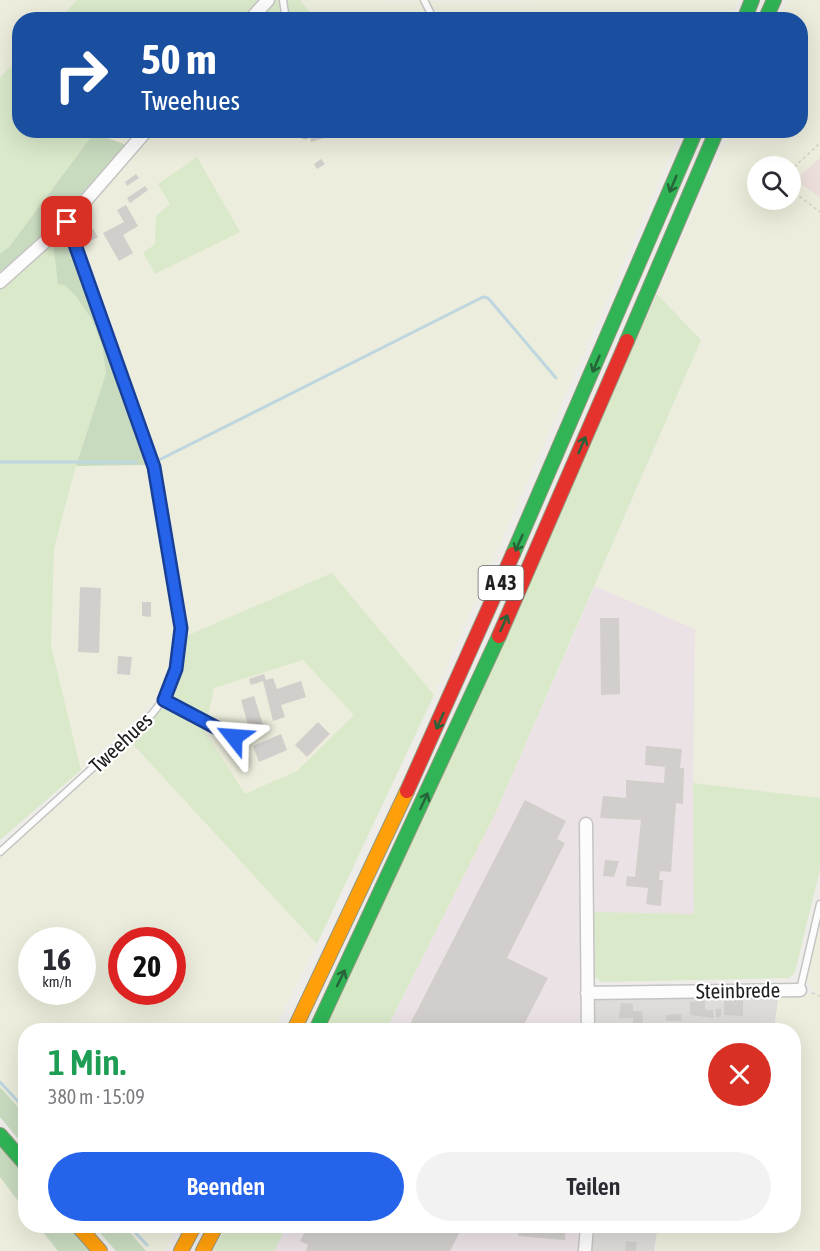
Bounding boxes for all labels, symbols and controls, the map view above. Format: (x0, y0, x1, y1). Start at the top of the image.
text: 50 m (141, 35, 216, 83)
icon: right (42, 36, 120, 114)
text: Tweehues (141, 85, 240, 116)
map controls (747, 156, 801, 210)
button: search (747, 156, 801, 210)
one-way arrow (667, 175, 678, 193)
pin (41, 196, 92, 247)
icon: arrive (50, 205, 83, 238)
one-way arrow (590, 354, 601, 372)
one-way arrow (577, 436, 588, 455)
one-way arrow (513, 533, 524, 551)
road number: A 43 (478, 566, 524, 600)
one-way arrow (498, 615, 510, 633)
position arrow (202, 705, 266, 769)
street label: Tweehues (84, 707, 157, 777)
one-way arrow (433, 711, 445, 729)
one-way arrow (419, 793, 430, 811)
speed limit sign: 20 (108, 927, 186, 1005)
text: 16 (43, 942, 71, 976)
one-way arrow (336, 969, 348, 987)
text: km/h (42, 973, 72, 990)
street label: Steinbrede (696, 977, 780, 1003)
text: 1 Min. (48, 1041, 126, 1083)
button: close (708, 1043, 771, 1106)
text: 380 m · 15:09 (48, 1085, 145, 1108)
button: Beenden (48, 1152, 404, 1221)
button: Teilen (416, 1152, 771, 1221)

